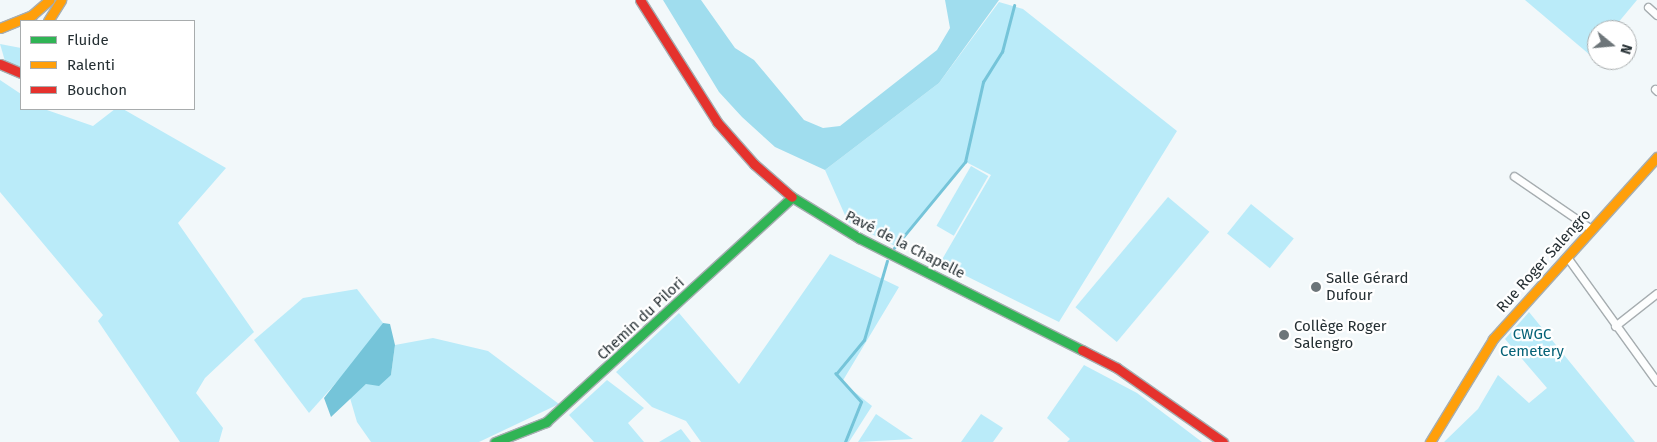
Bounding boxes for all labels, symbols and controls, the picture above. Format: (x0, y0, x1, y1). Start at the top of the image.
legend (20, 20, 195, 110)
north arrow (1587, 20, 1637, 70)
text: Fluide (67, 31, 109, 49)
text: N (1616, 42, 1635, 56)
text: Ralenti (67, 56, 115, 74)
text: Bouchon (67, 81, 127, 99)
street label: Rue Roger Salengro (1493, 206, 1595, 316)
street label: Pavé de la Chapelle (842, 207, 968, 283)
place label: Salle Gérard Dufour (1326, 269, 1408, 304)
street label: Chemin du Pilori (594, 274, 688, 364)
marker: Salle Gérard Dufour (1310, 281, 1322, 293)
place label: Collège Roger Salengro (1294, 317, 1387, 352)
park label: CWGC Cemetery (1500, 325, 1564, 360)
marker: Collège Roger Salengro (1278, 329, 1290, 341)

